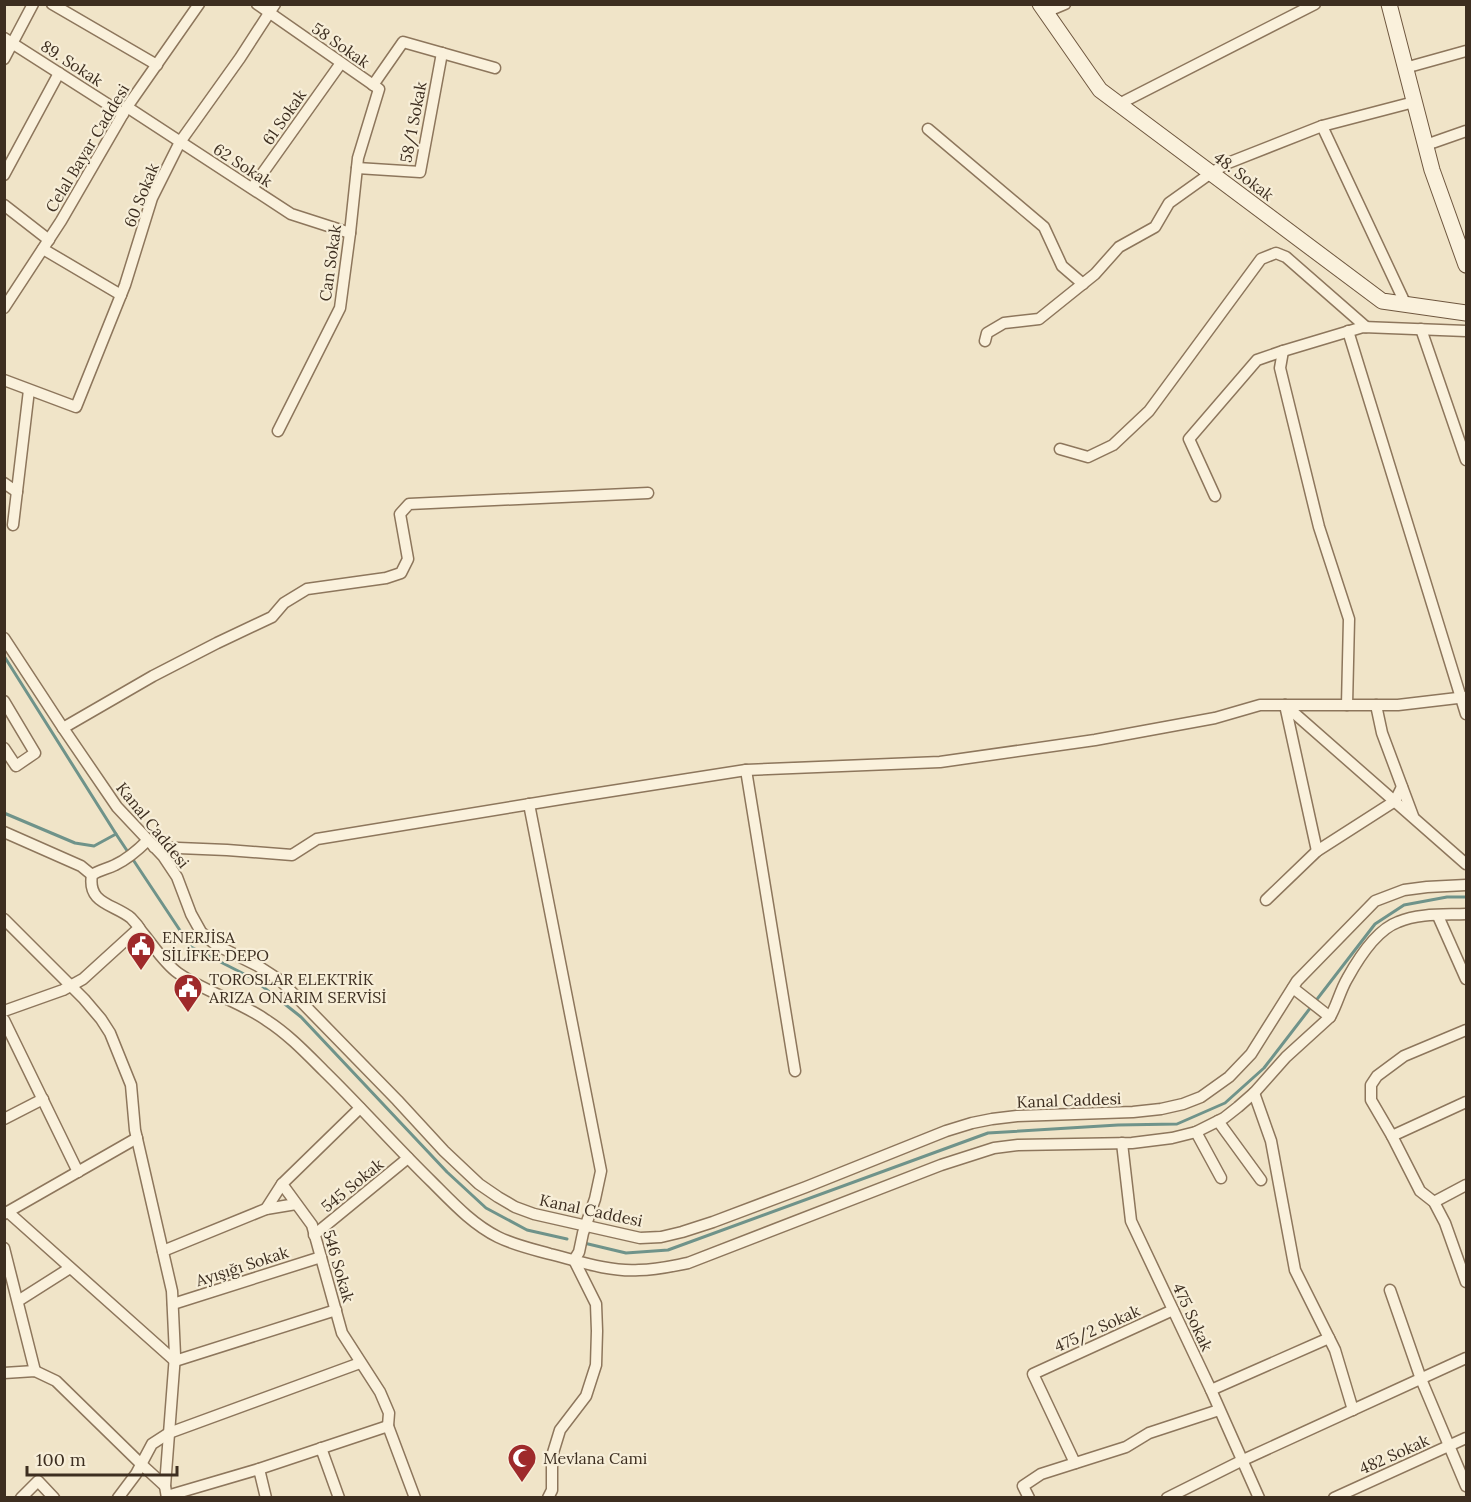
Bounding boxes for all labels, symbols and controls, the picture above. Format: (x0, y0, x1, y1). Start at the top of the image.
street label: 58 Sokak (308, 18, 374, 72)
street label: 89. Sokak (37, 36, 107, 91)
street label: 58/1 Sokak (395, 79, 432, 164)
street label: Celal Bayar Caddesi (41, 80, 133, 216)
street label: 61 Sokak (258, 85, 311, 149)
street label: 62 Sokak (210, 139, 276, 192)
street label: 48. Sokak (1210, 147, 1278, 205)
street label: 60 Sokak (119, 160, 163, 230)
street label: Can Sokak (315, 223, 345, 303)
street label: Kanal Caddesi (112, 778, 194, 872)
place label: ENERJİSA SİLİFKE DEPO (162, 927, 269, 965)
public building icon: ENERJİSA SİLİFKE DEPO (125, 930, 157, 972)
place label: TOROSLAR ELEKTRİK ARIZA ONARIM SERVİSİ (208, 969, 387, 1007)
public building icon: TOROSLAR ELEKTRİK ARIZA ONARIM SERVİSİ (172, 972, 204, 1014)
street label: Kanal Caddesi (1016, 1088, 1122, 1112)
street label: 545 Sokak (317, 1154, 387, 1216)
street label: Kanal Caddesi (538, 1189, 644, 1231)
street label: 546 Sokak (319, 1227, 359, 1305)
street label: Ayışığı Sokak (192, 1241, 291, 1291)
street label: 475 Sokak (1169, 1280, 1218, 1355)
street label: 475/2 Sokak (1051, 1300, 1144, 1357)
street label: 482 Sokak (1356, 1430, 1432, 1478)
scale bar (27, 1439, 177, 1477)
mosque icon: Mevlana Cami (506, 1442, 538, 1484)
text: 100 m (36, 1448, 86, 1471)
place label: Mevlana Cami (543, 1448, 647, 1468)

